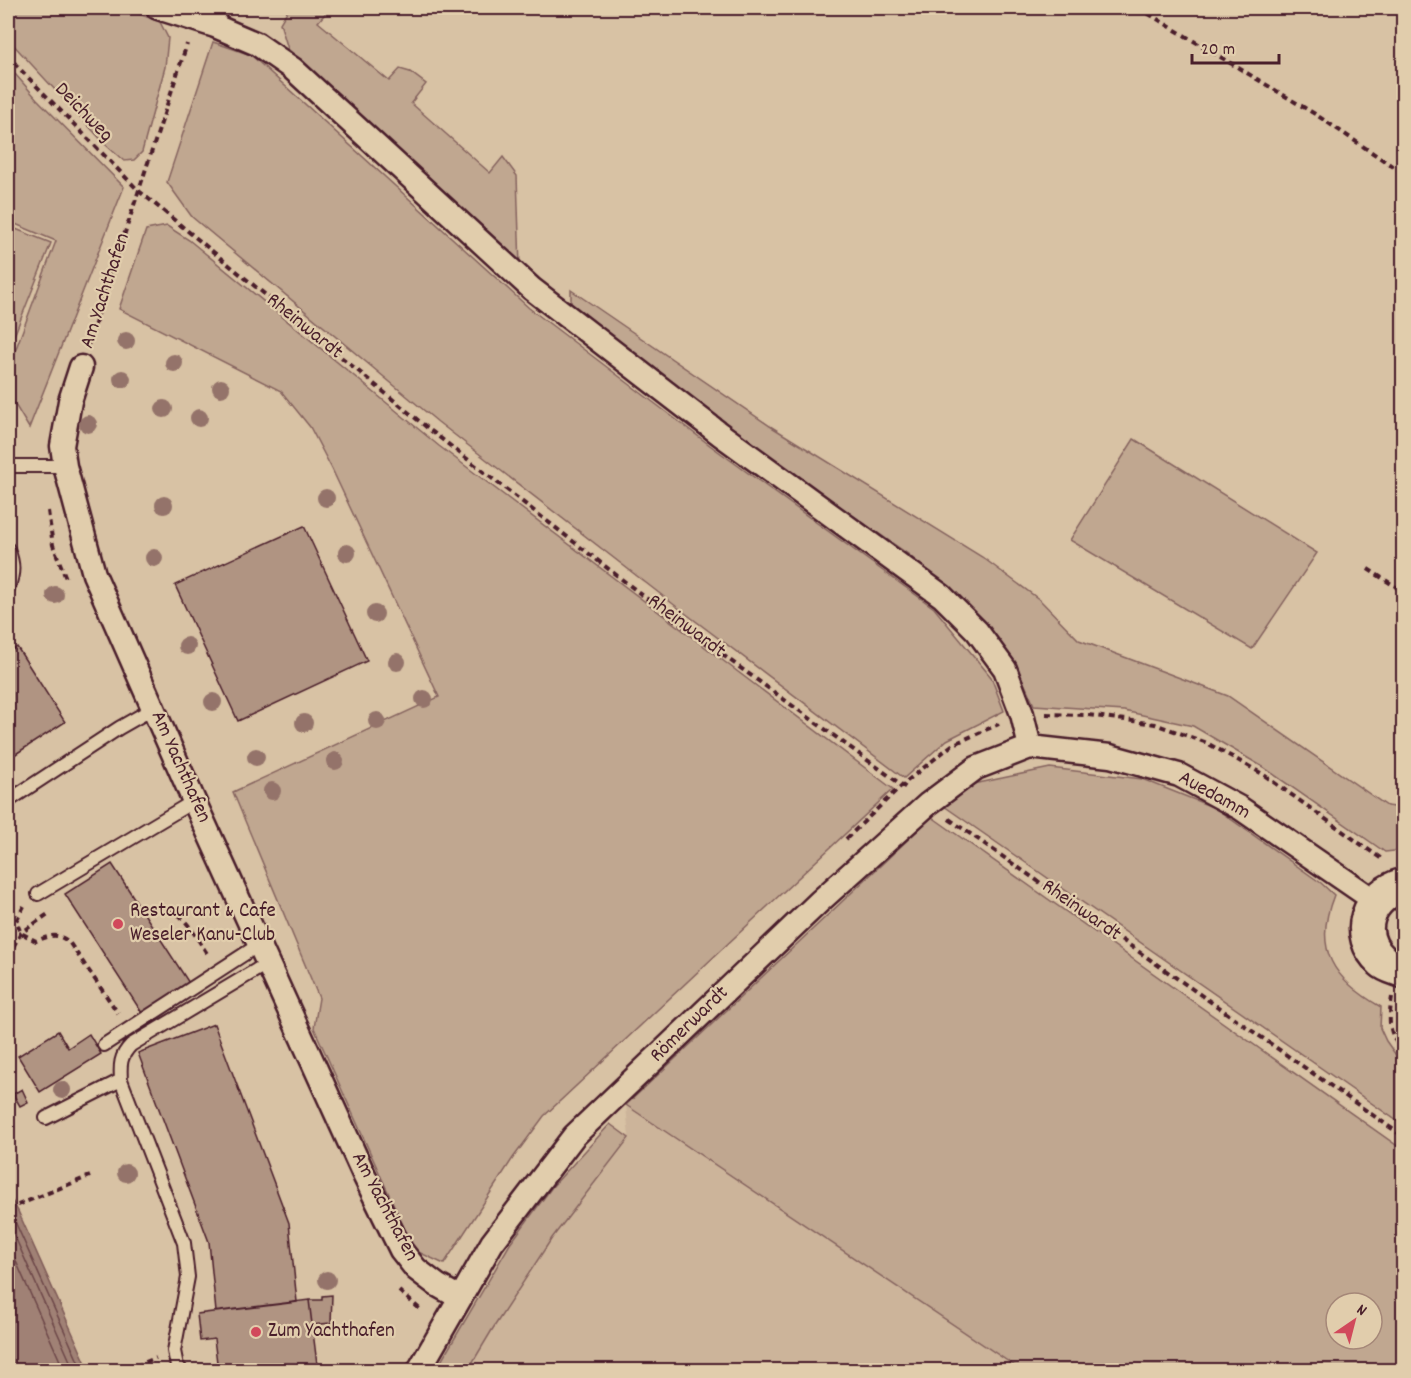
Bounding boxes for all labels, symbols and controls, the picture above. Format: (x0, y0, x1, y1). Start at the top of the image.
scale bar (1192, 27, 1279, 65)
text: 20 m (1201, 38, 1235, 63)
street label: Deichweg (47, 76, 119, 150)
street label: Am Yachthafen (73, 229, 139, 353)
street label: Rheinwardt (259, 287, 349, 368)
street label: Rheinwardt (640, 588, 732, 667)
street label: Am Yachthafen (142, 706, 218, 828)
street label: Auedamm (1172, 764, 1256, 828)
street label: Rheinwardt (1035, 872, 1127, 950)
place label: Restaurant & Cafe Weseler Kanu-Club (130, 897, 276, 951)
marker: Restaurant & Cafe Weseler Kanu-Club (111, 917, 125, 931)
street label: Römerwardt (644, 979, 736, 1070)
street label: Am Yachthafen (343, 1147, 425, 1267)
north arrow (1324, 1291, 1384, 1351)
text: N (1351, 1299, 1371, 1323)
place label: Zum Yachthafen (268, 1317, 395, 1347)
marker: Zum Yachthafen (249, 1325, 263, 1339)

